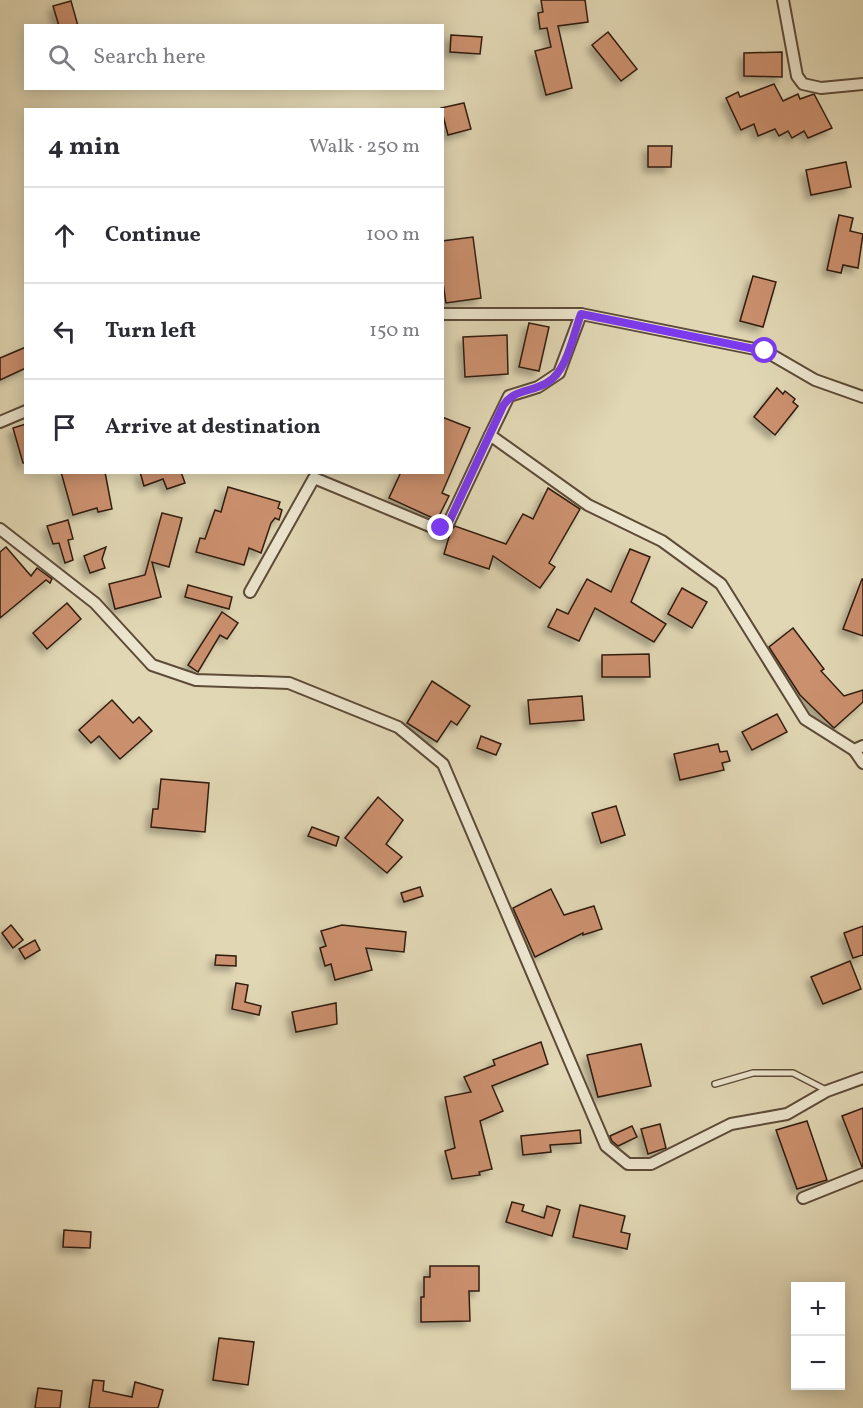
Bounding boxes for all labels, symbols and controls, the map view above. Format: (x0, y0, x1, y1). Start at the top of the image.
search box (24, 24, 444, 90)
icon: search (45, 41, 78, 74)
text: Search here (93, 42, 206, 73)
text: 4 min (48, 129, 120, 165)
text: Walk · 250 m (309, 133, 420, 161)
icon: ahead (48, 219, 81, 252)
text: Continue (105, 220, 201, 251)
text: 100 m (366, 221, 420, 249)
icon: left (48, 315, 81, 348)
text: Turn left (105, 316, 196, 347)
text: 150 m (369, 317, 420, 345)
route start (751, 337, 777, 363)
icon: arrive (48, 411, 81, 444)
text: Arrive at destination (105, 412, 321, 443)
route end (427, 514, 453, 540)
map controls (791, 1282, 845, 1390)
button: + (791, 1282, 845, 1336)
button: − (791, 1336, 845, 1390)

